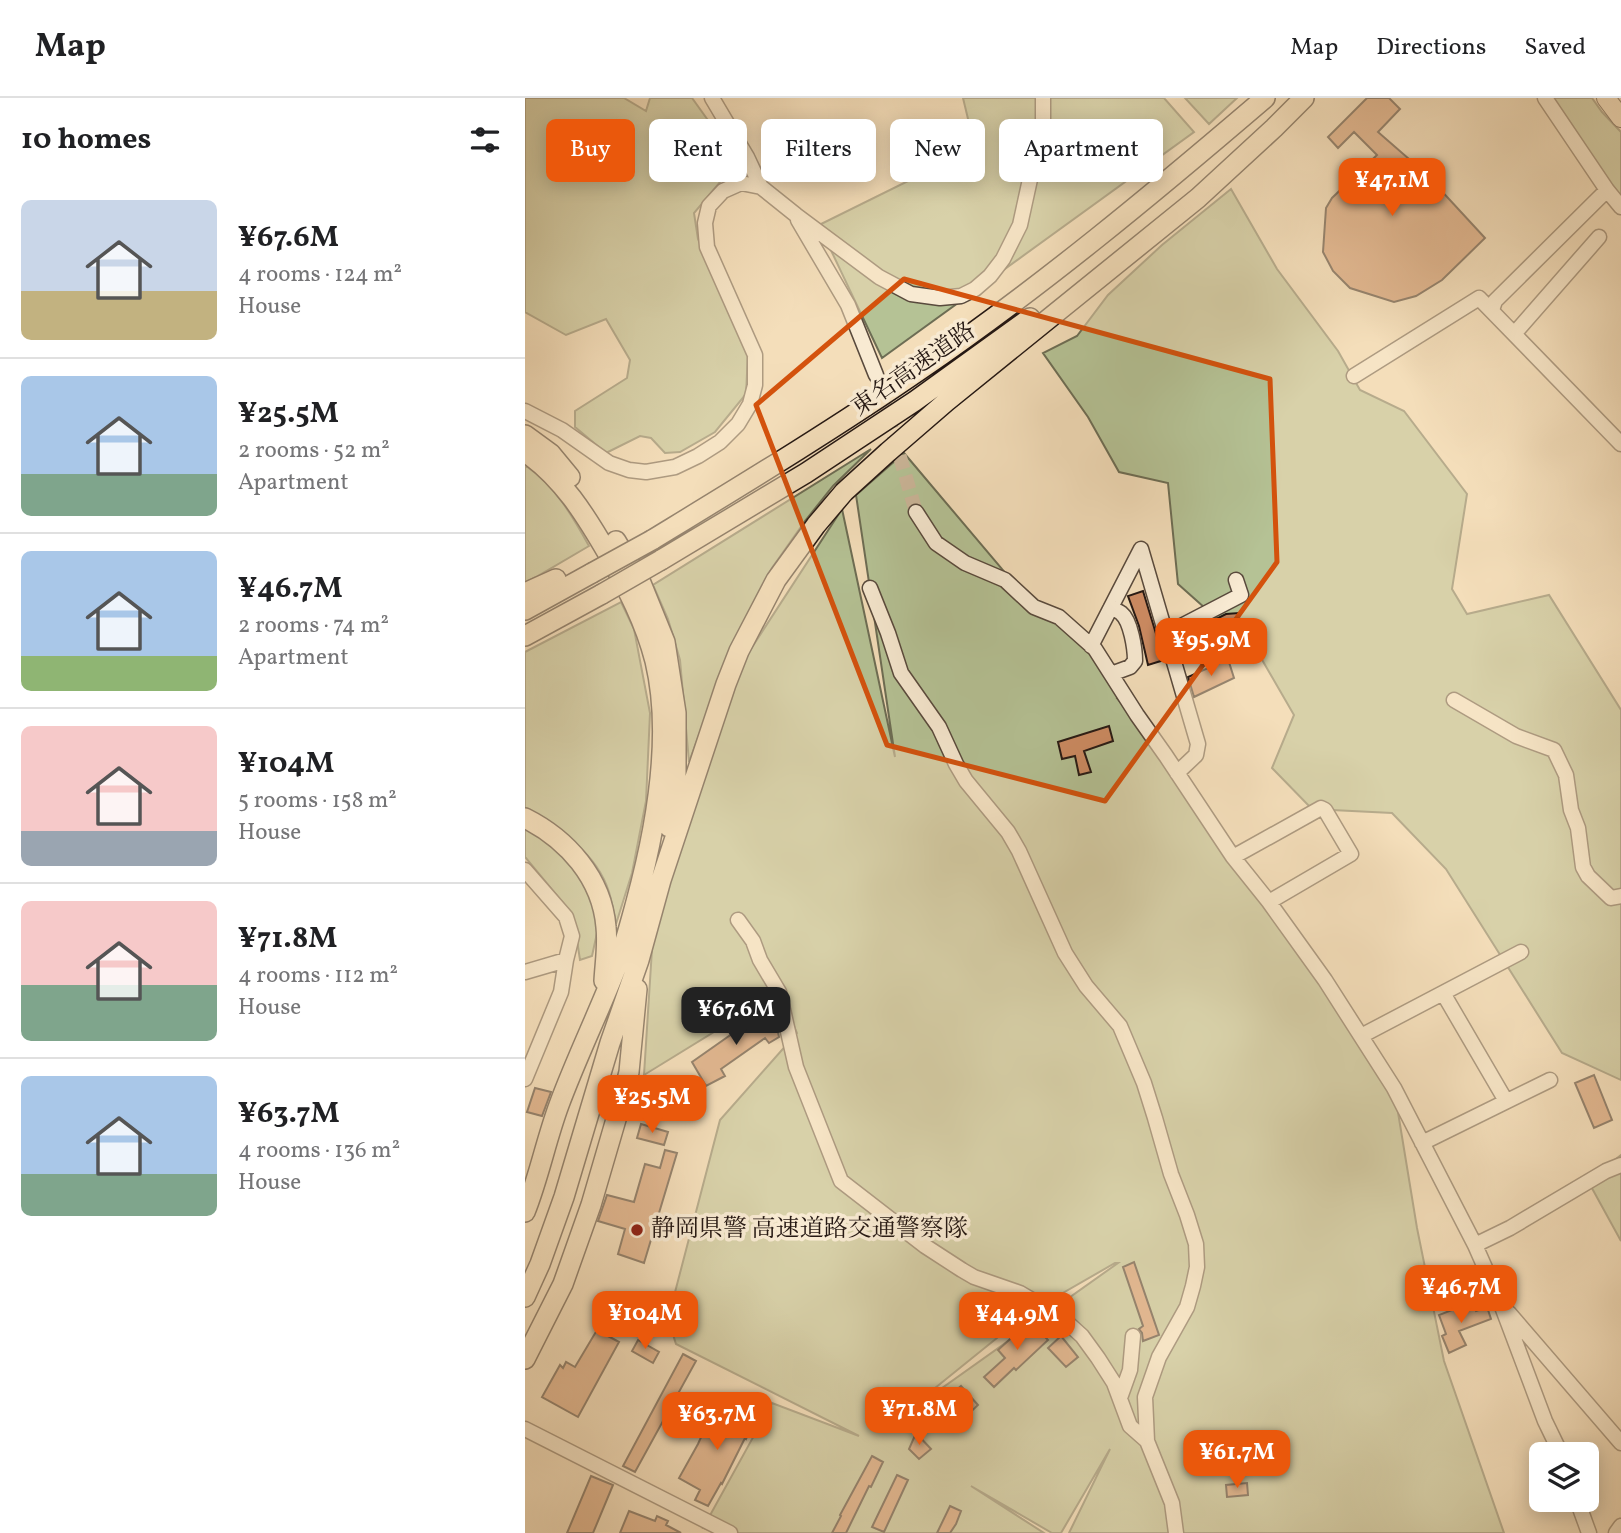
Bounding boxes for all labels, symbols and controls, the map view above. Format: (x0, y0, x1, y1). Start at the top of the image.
text: Map (35, 25, 106, 71)
text: Map (1290, 31, 1338, 65)
text: Directions (1376, 31, 1486, 65)
text: Saved (1524, 31, 1586, 65)
text: 10 homes (21, 119, 151, 161)
chip: Buy (546, 119, 635, 182)
chip: Rent (649, 119, 747, 182)
chip: Filters (761, 119, 876, 182)
chip: New (890, 119, 985, 182)
chip: Apartment (999, 119, 1163, 182)
icon: filters (466, 121, 504, 159)
pin: ¥47.1M (1335, 158, 1449, 218)
text: ¥47.1M (1355, 165, 1429, 197)
text: ¥67.6M (238, 217, 339, 259)
icon: home (77, 228, 161, 312)
text: 4 rooms · 124 m² (238, 259, 402, 291)
text: House (238, 291, 301, 323)
street label: 東名高速道路 (845, 315, 983, 425)
text: ¥25.5M (238, 393, 339, 435)
icon: home (77, 404, 161, 488)
text: 2 rooms · 52 m² (238, 435, 390, 467)
text: Apartment (238, 467, 349, 499)
text: ¥46.7M (238, 568, 342, 610)
icon: home (77, 579, 161, 663)
text: 2 rooms · 74 m² (238, 610, 389, 642)
pin: ¥95.9M (1154, 618, 1268, 678)
text: ¥95.9M (1171, 625, 1251, 657)
text: Apartment (238, 642, 349, 674)
text: ¥104M (238, 743, 334, 785)
icon: home (77, 754, 161, 838)
text: 5 rooms · 158 m² (238, 785, 397, 817)
text: House (238, 817, 301, 849)
text: ¥71.8M (238, 918, 337, 960)
icon: home (77, 929, 161, 1013)
text: 4 rooms · 112 m² (238, 960, 398, 992)
pin: ¥67.6M (679, 988, 793, 1047)
text: House (238, 992, 301, 1024)
text: ¥67.6M (697, 994, 775, 1026)
pin: ¥25.5M (595, 1076, 709, 1135)
text: ¥25.5M (613, 1082, 691, 1114)
text: ¥63.7M (238, 1093, 339, 1135)
icon: home (77, 1104, 161, 1188)
text: 4 rooms · 136 m² (238, 1135, 400, 1167)
text: House (238, 1167, 301, 1199)
place label: 静岡県警 高速道路交通警察隊 (651, 1213, 968, 1247)
marker: 静岡県警 高速道路交通警察隊 (629, 1222, 645, 1238)
pin: ¥46.7M (1404, 1266, 1518, 1325)
text: ¥46.7M (1421, 1272, 1501, 1304)
pin: ¥104M (596, 1292, 694, 1351)
pin: ¥44.9M (960, 1292, 1074, 1352)
text: ¥104M (608, 1298, 682, 1330)
text: ¥44.9M (975, 1299, 1059, 1331)
pin: ¥71.8M (862, 1388, 976, 1447)
pin: ¥63.7M (660, 1392, 774, 1452)
text: ¥71.8M (881, 1394, 957, 1426)
text: ¥63.7M (678, 1399, 756, 1431)
pin: ¥61.7M (1180, 1430, 1294, 1490)
text: ¥61.7M (1199, 1437, 1275, 1469)
map controls (1529, 1442, 1599, 1512)
button: layers (1529, 1442, 1599, 1512)

